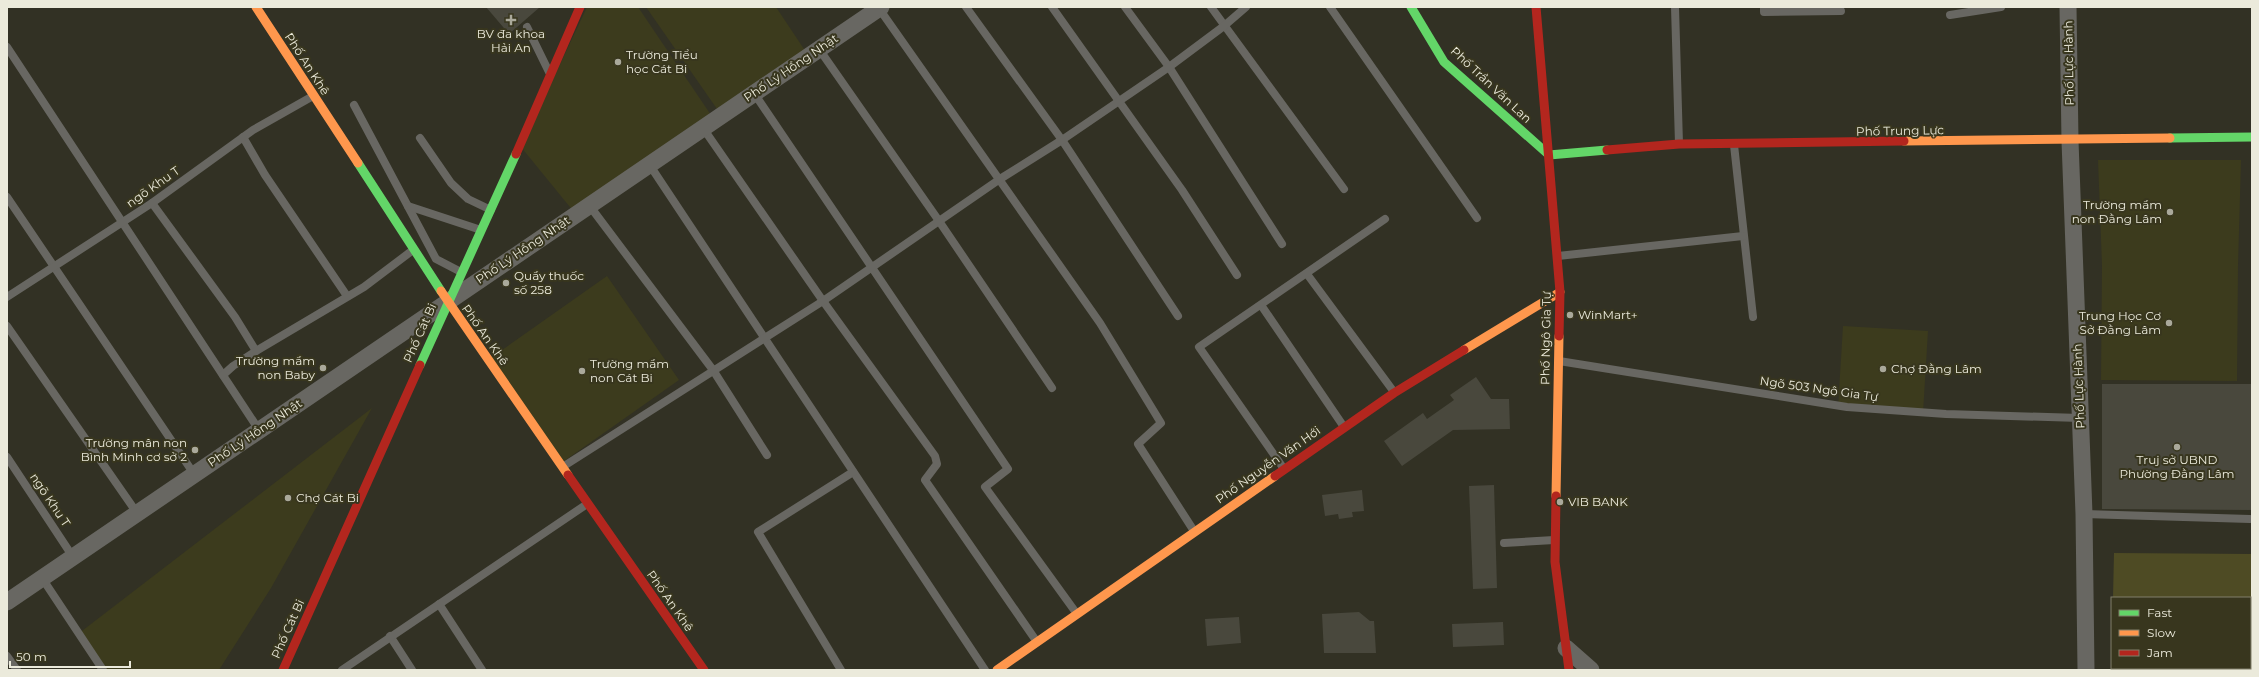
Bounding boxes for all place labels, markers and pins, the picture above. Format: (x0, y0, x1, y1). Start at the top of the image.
marker: BV đa khoa Hải An (505, 14, 517, 26)
place label: BV đa khoa Hải An (477, 26, 545, 55)
place label: Trường Tiểu học Cát Bi (626, 47, 698, 76)
marker: Trường Tiểu học Cát Bi (613, 57, 623, 67)
place label: Trường mầm non Đằng Lâm (2072, 197, 2162, 226)
marker: Trường mầm non Đằng Lâm (2165, 207, 2175, 217)
place label: Quầy thuốc số 258 (514, 268, 584, 297)
marker: Quầy thuốc số 258 (501, 278, 511, 288)
place label: WinMart+ (1578, 307, 1638, 322)
place label: Trung Học Cơ Sở Đằng Lâm (2079, 308, 2161, 337)
marker: WinMart+ (1565, 310, 1575, 320)
marker: Trung Học Cơ Sở Đằng Lâm (2164, 318, 2174, 328)
place label: Trường mầm non Baby (236, 353, 315, 382)
place label: Trường mầm non Cát Bi (590, 356, 669, 385)
place label: Chợ Đằng Lâm (1891, 361, 1982, 376)
marker: Trường mầm non Baby (318, 363, 328, 373)
marker: Chợ Đằng Lâm (1878, 364, 1888, 374)
marker: Trường mầm non Cát Bi (577, 366, 587, 376)
place label: Trường mân non Bình Minh cơ sở 2 (81, 435, 187, 464)
marker: Truj sở UBND Phường Đằng Lâm (2172, 442, 2182, 452)
marker: Trường mân non Bình Minh cơ sở 2 (190, 445, 200, 455)
place label: Truj sở UBND Phường Đằng Lâm (2119, 452, 2235, 481)
place label: Chợ Cát Bi (296, 490, 359, 505)
marker: Chợ Cát Bi (283, 493, 293, 503)
place label: VIB BANK (1568, 494, 1628, 509)
marker: VIB BANK (1555, 497, 1565, 507)

